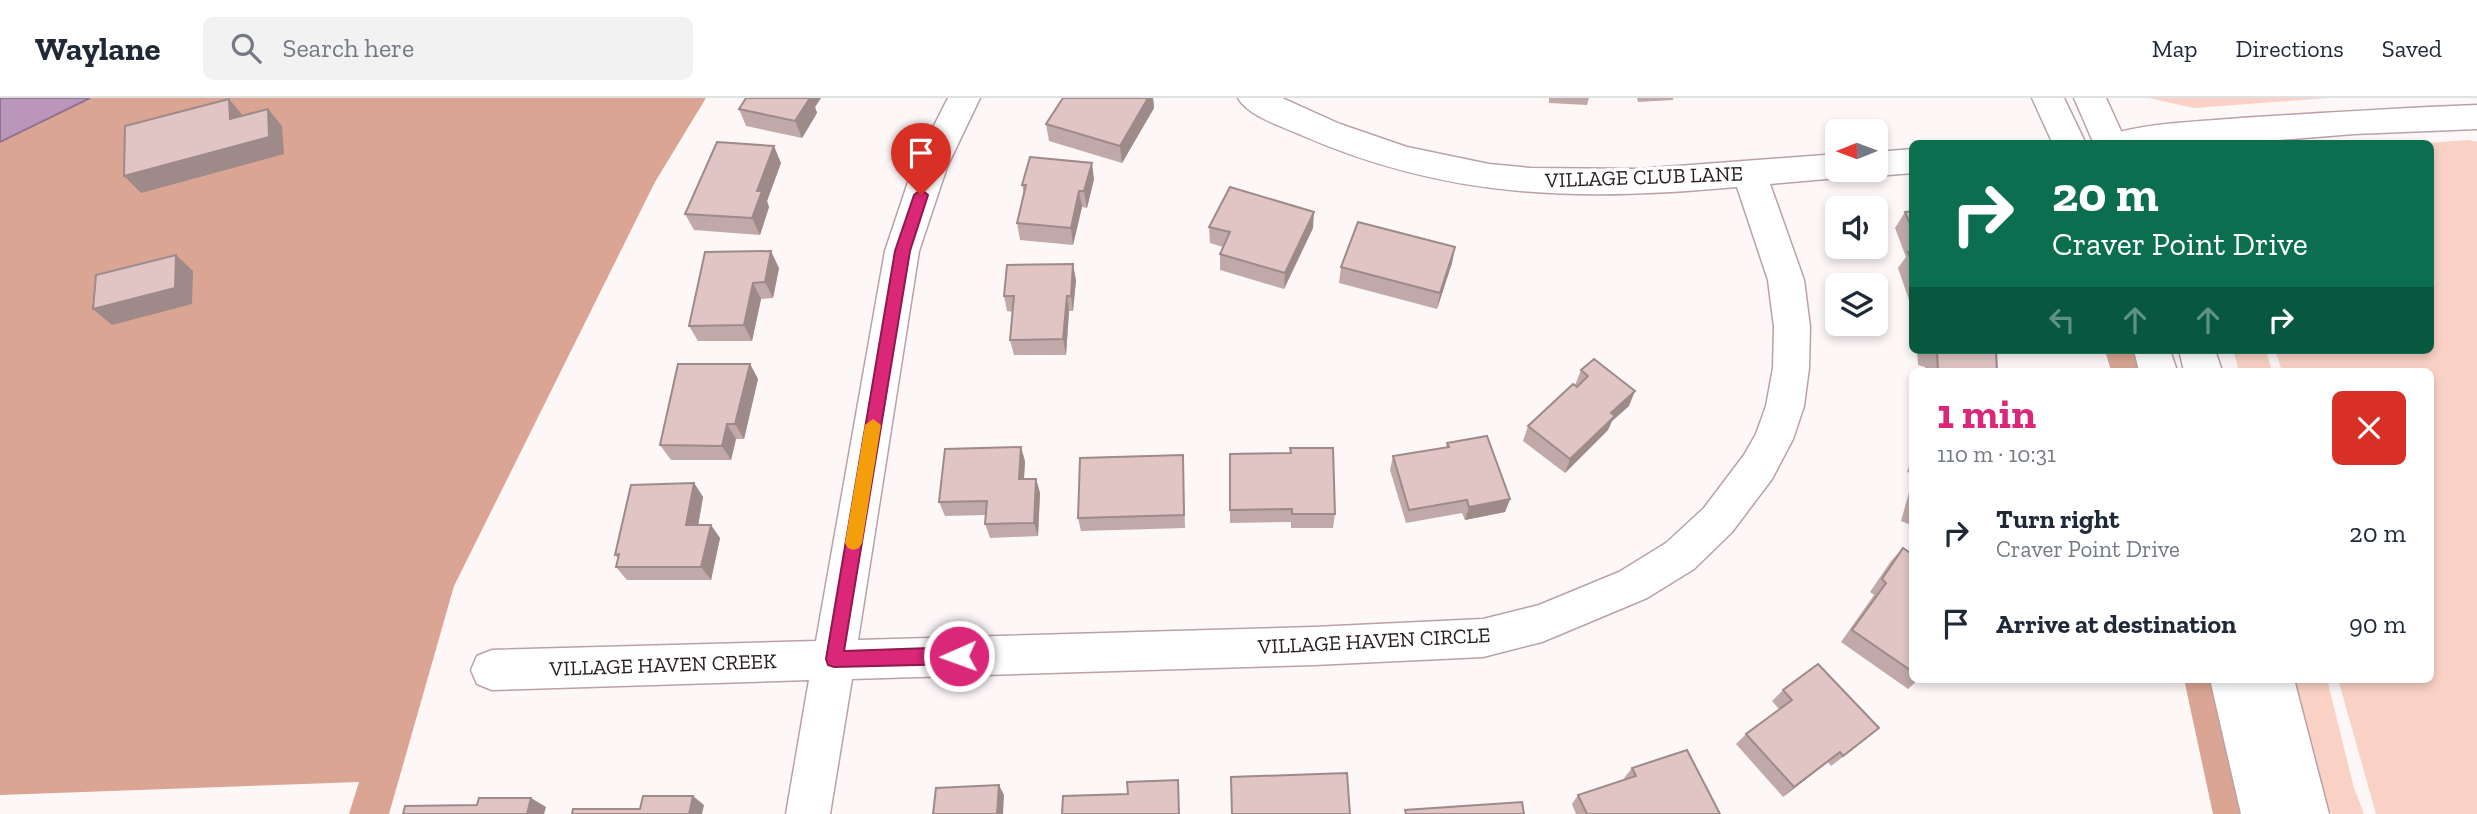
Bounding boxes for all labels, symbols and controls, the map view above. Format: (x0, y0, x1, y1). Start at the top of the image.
search box (203, 17, 693, 80)
text: Waylane (35, 29, 161, 68)
icon: search (227, 29, 265, 67)
text: Search here (283, 32, 414, 64)
text: Map (2152, 34, 2198, 63)
text: Directions (2236, 34, 2344, 63)
text: Saved (2382, 34, 2442, 63)
north arrow (1825, 119, 1888, 182)
map controls (1825, 119, 1888, 336)
pin (891, 123, 951, 195)
icon: arrive (902, 134, 940, 172)
street label: VILLAGE CLUB LANE (1544, 161, 1743, 192)
text: 20 m (2052, 165, 2159, 224)
icon: right (1937, 168, 2028, 259)
button: sound (1825, 196, 1888, 259)
text: Craver Point Drive (2052, 225, 2308, 263)
button: layers (1825, 273, 1888, 336)
icon: left (2043, 301, 2081, 339)
icon: ahead (2116, 301, 2154, 339)
icon: ahead (2189, 301, 2227, 339)
icon: right (2262, 301, 2300, 339)
text: 1 min (1937, 388, 2036, 439)
button: close (2332, 391, 2406, 465)
text: 110 m · 10:31 (1937, 440, 2056, 468)
text: Turn right (1996, 503, 2119, 535)
icon: right (1937, 514, 1975, 552)
text: 20 m (2349, 517, 2406, 549)
text: Craver Point Drive (1996, 535, 2180, 563)
icon: arrive (1937, 605, 1975, 643)
text: Arrive at destination (1996, 608, 2236, 640)
text: 90 m (2349, 608, 2406, 640)
position arrow (922, 619, 996, 693)
street label: VILLAGE HAVEN CIRCLE (1256, 622, 1491, 659)
street label: VILLAGE HAVEN CREEK (548, 648, 777, 681)

